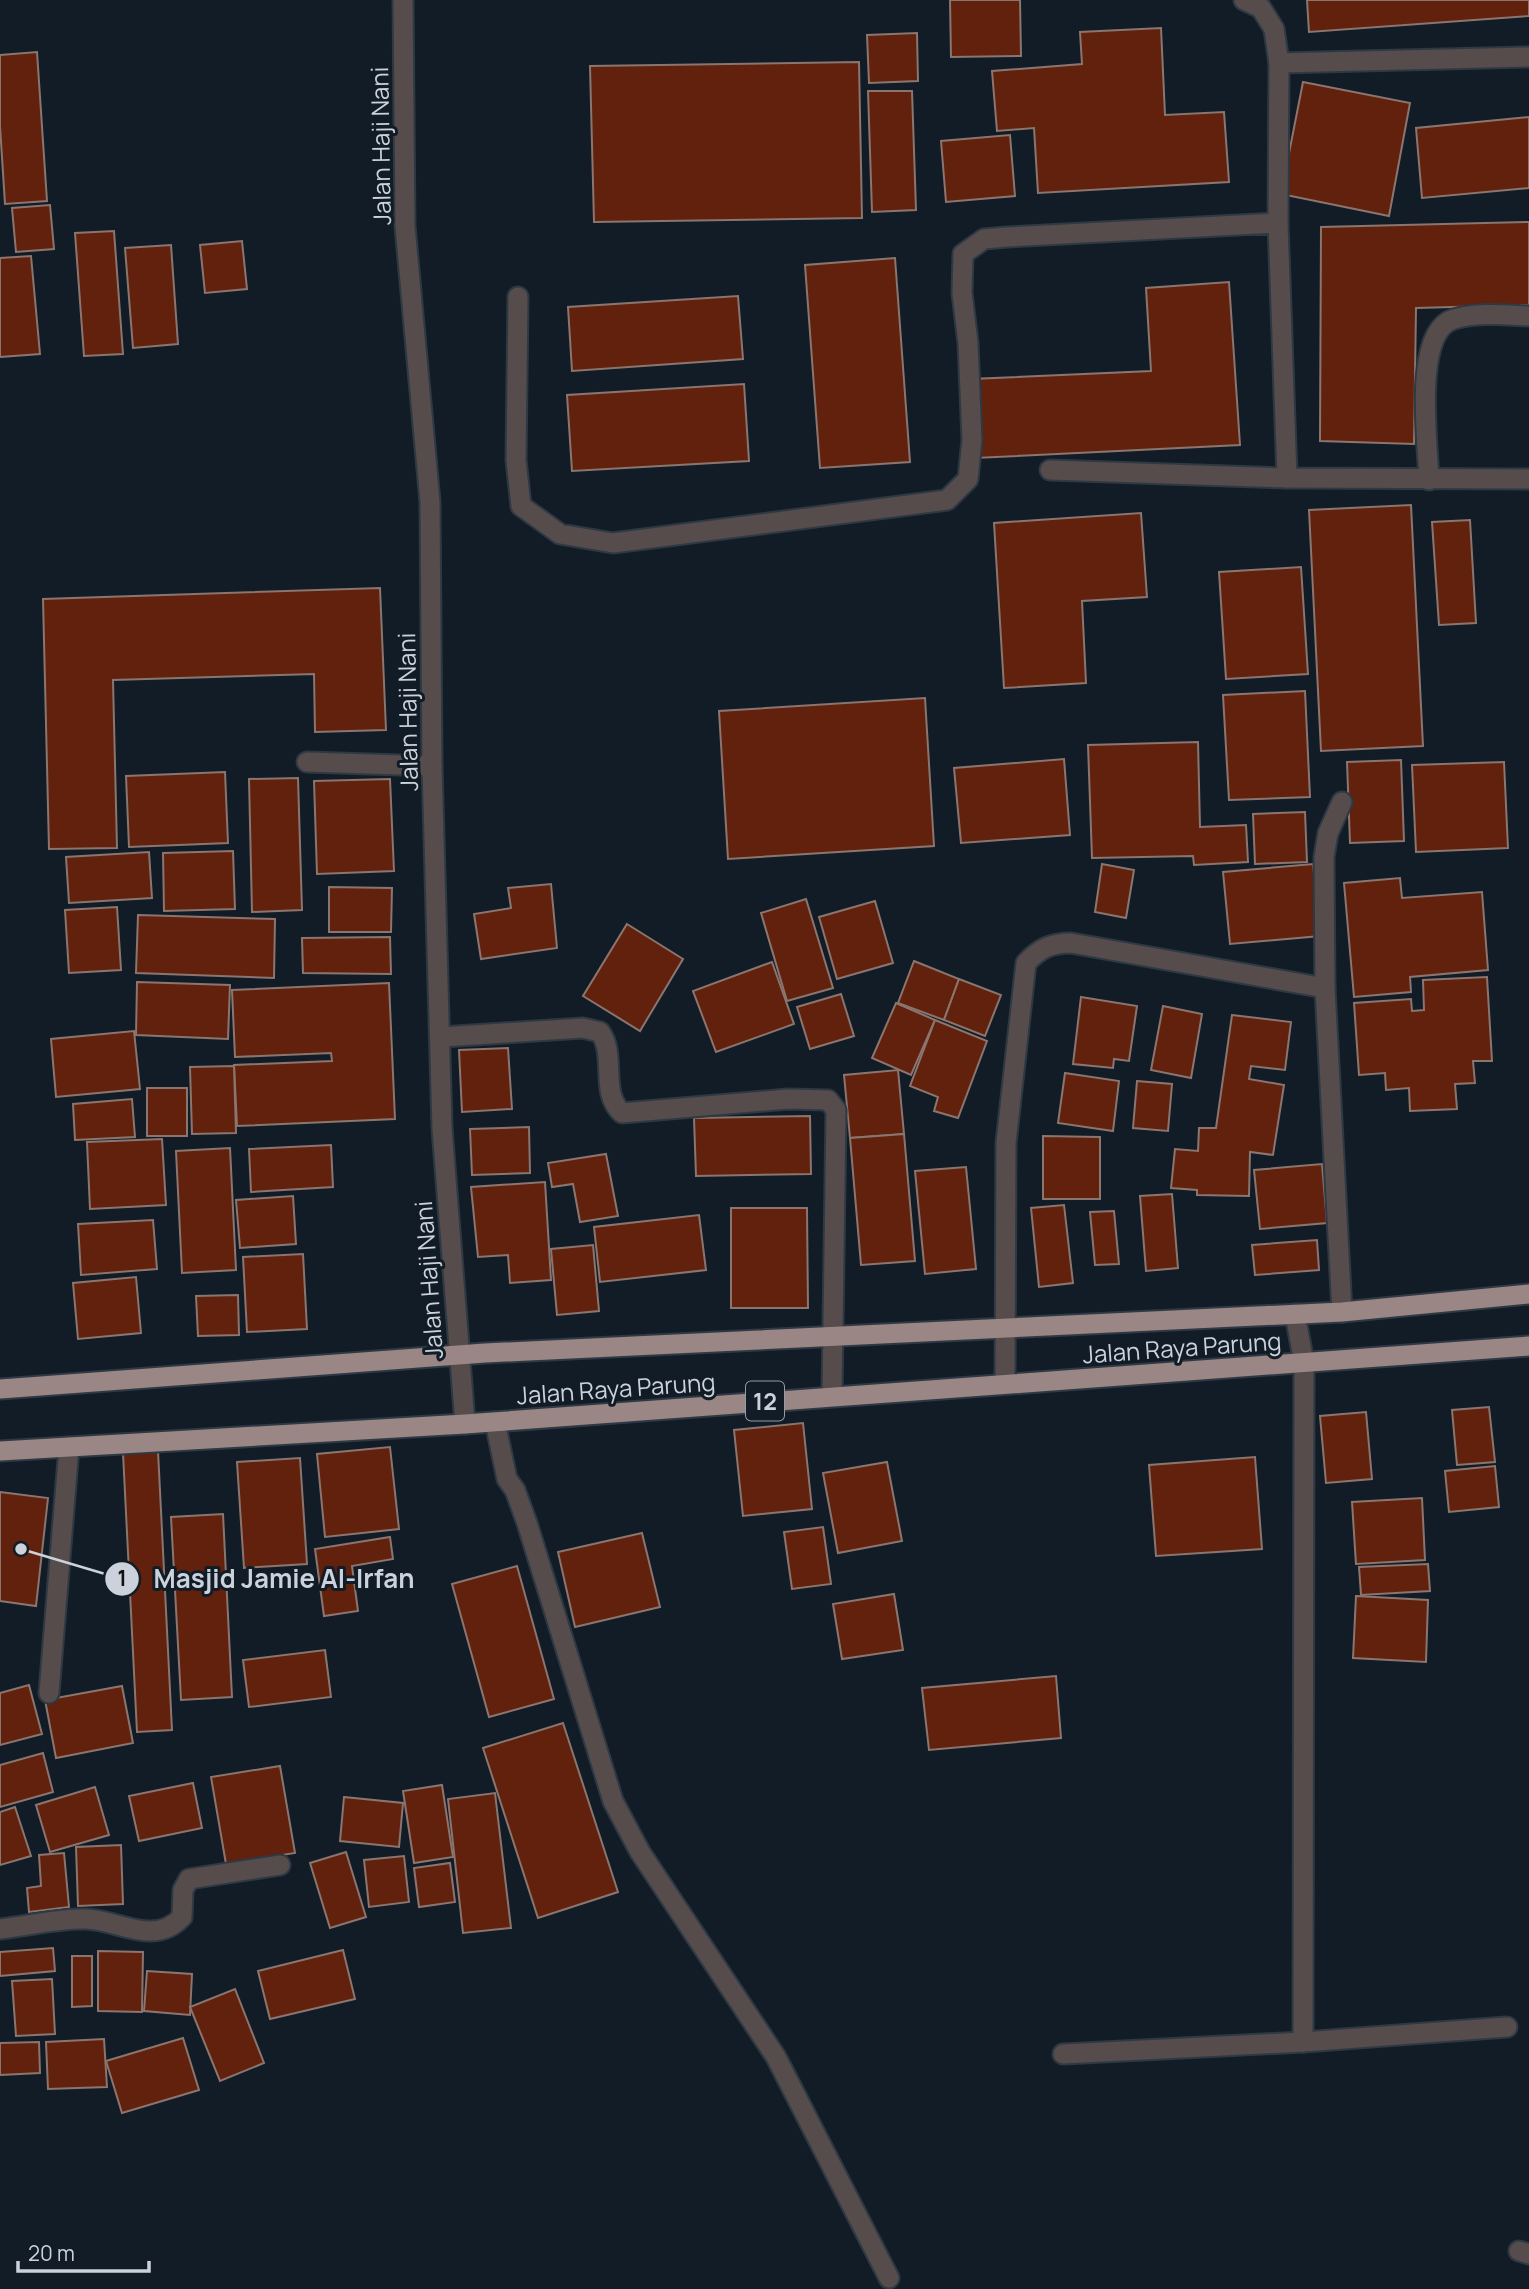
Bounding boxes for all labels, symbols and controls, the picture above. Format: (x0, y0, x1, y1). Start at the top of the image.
street label: Jalan Haji Nani (362, 67, 398, 225)
street label: Jalan Haji Nani (389, 633, 425, 791)
street label: Jalan Haji Nani (406, 1200, 450, 1360)
street label: Jalan Raya Parung (1082, 1324, 1282, 1370)
street label: Jalan Raya Parung (516, 1365, 716, 1411)
road number: 12 (746, 1382, 784, 1420)
callout: Masjid Jamie Al-Irfan (105, 1555, 428, 1602)
text: Masjid Jamie Al-Irfan (154, 1560, 414, 1596)
text: 1 (117, 1564, 127, 1592)
scale bar (18, 2230, 149, 2274)
text: 20 m (28, 2239, 75, 2267)

